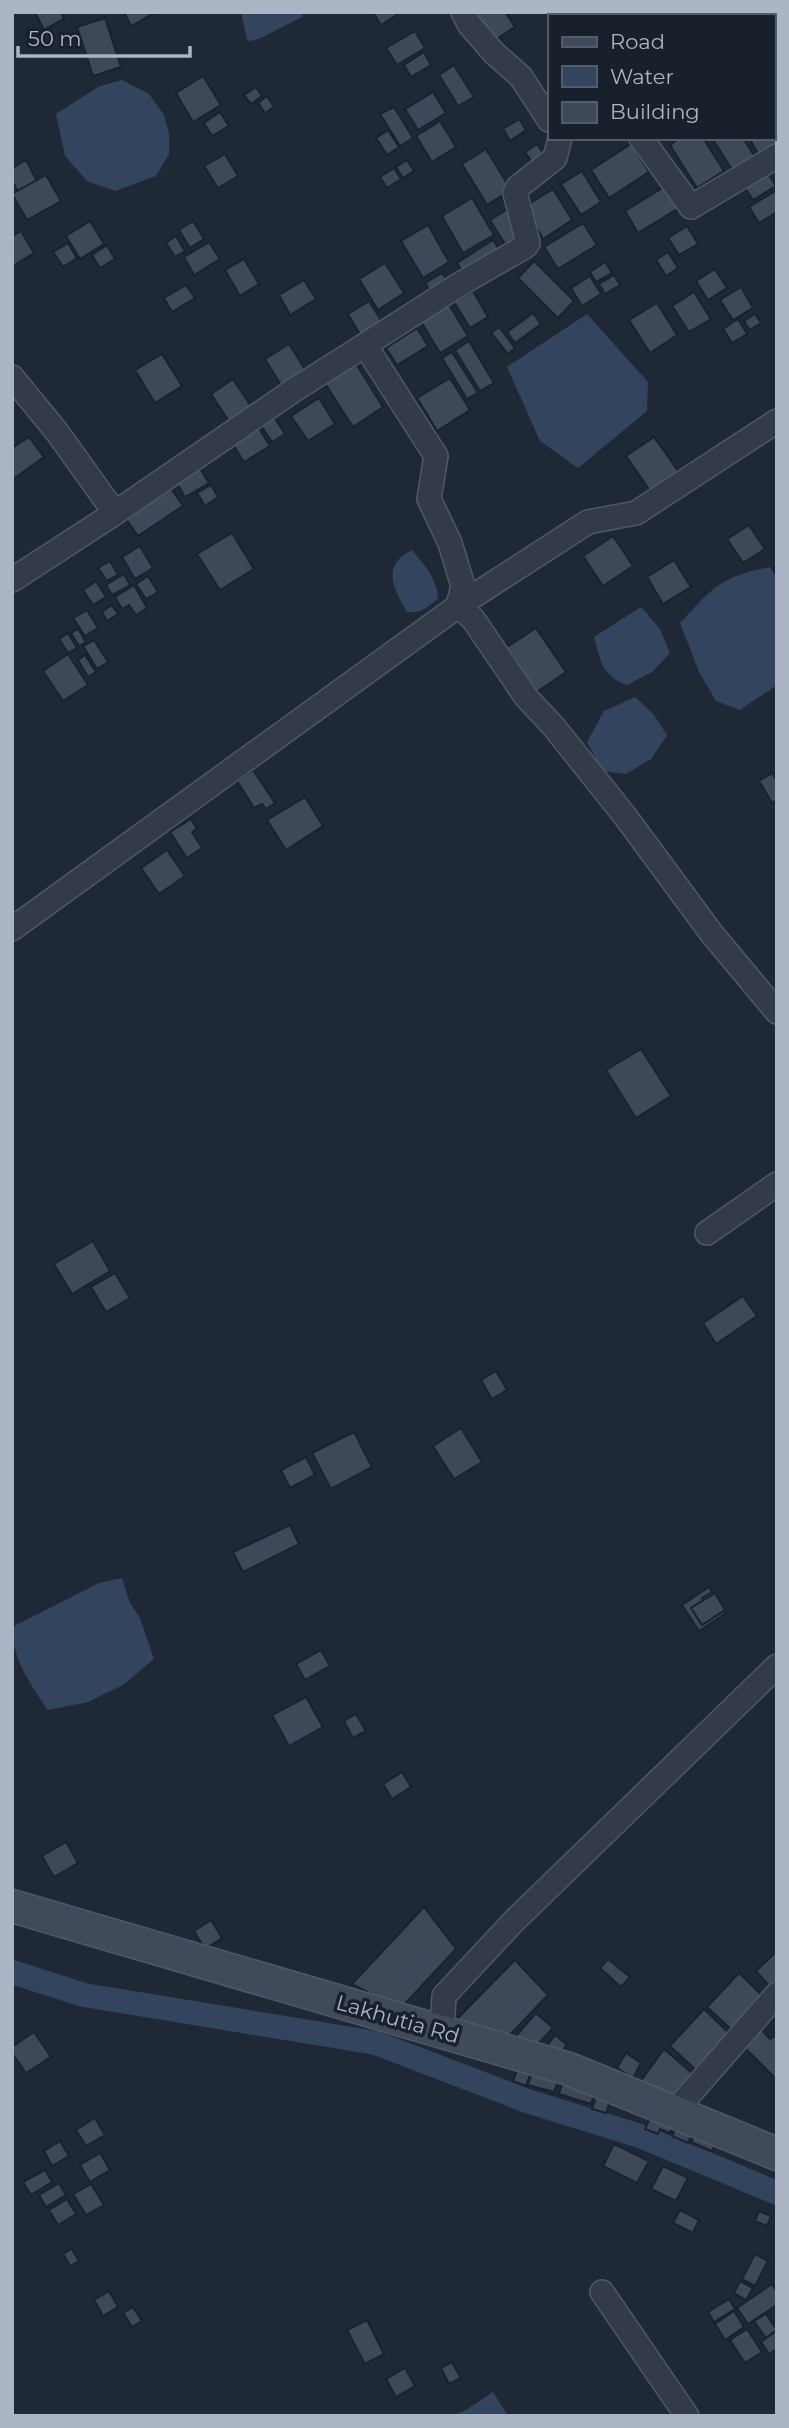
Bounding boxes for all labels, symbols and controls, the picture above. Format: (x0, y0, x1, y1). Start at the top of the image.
scale bar (18, 14, 189, 58)
legend (548, 14, 775, 140)
text: 50 m (28, 26, 82, 51)
text: Road (610, 29, 665, 54)
text: Water (610, 64, 674, 89)
text: Building (610, 99, 700, 124)
street label: Lakhutia Rd (333, 1989, 463, 2049)

